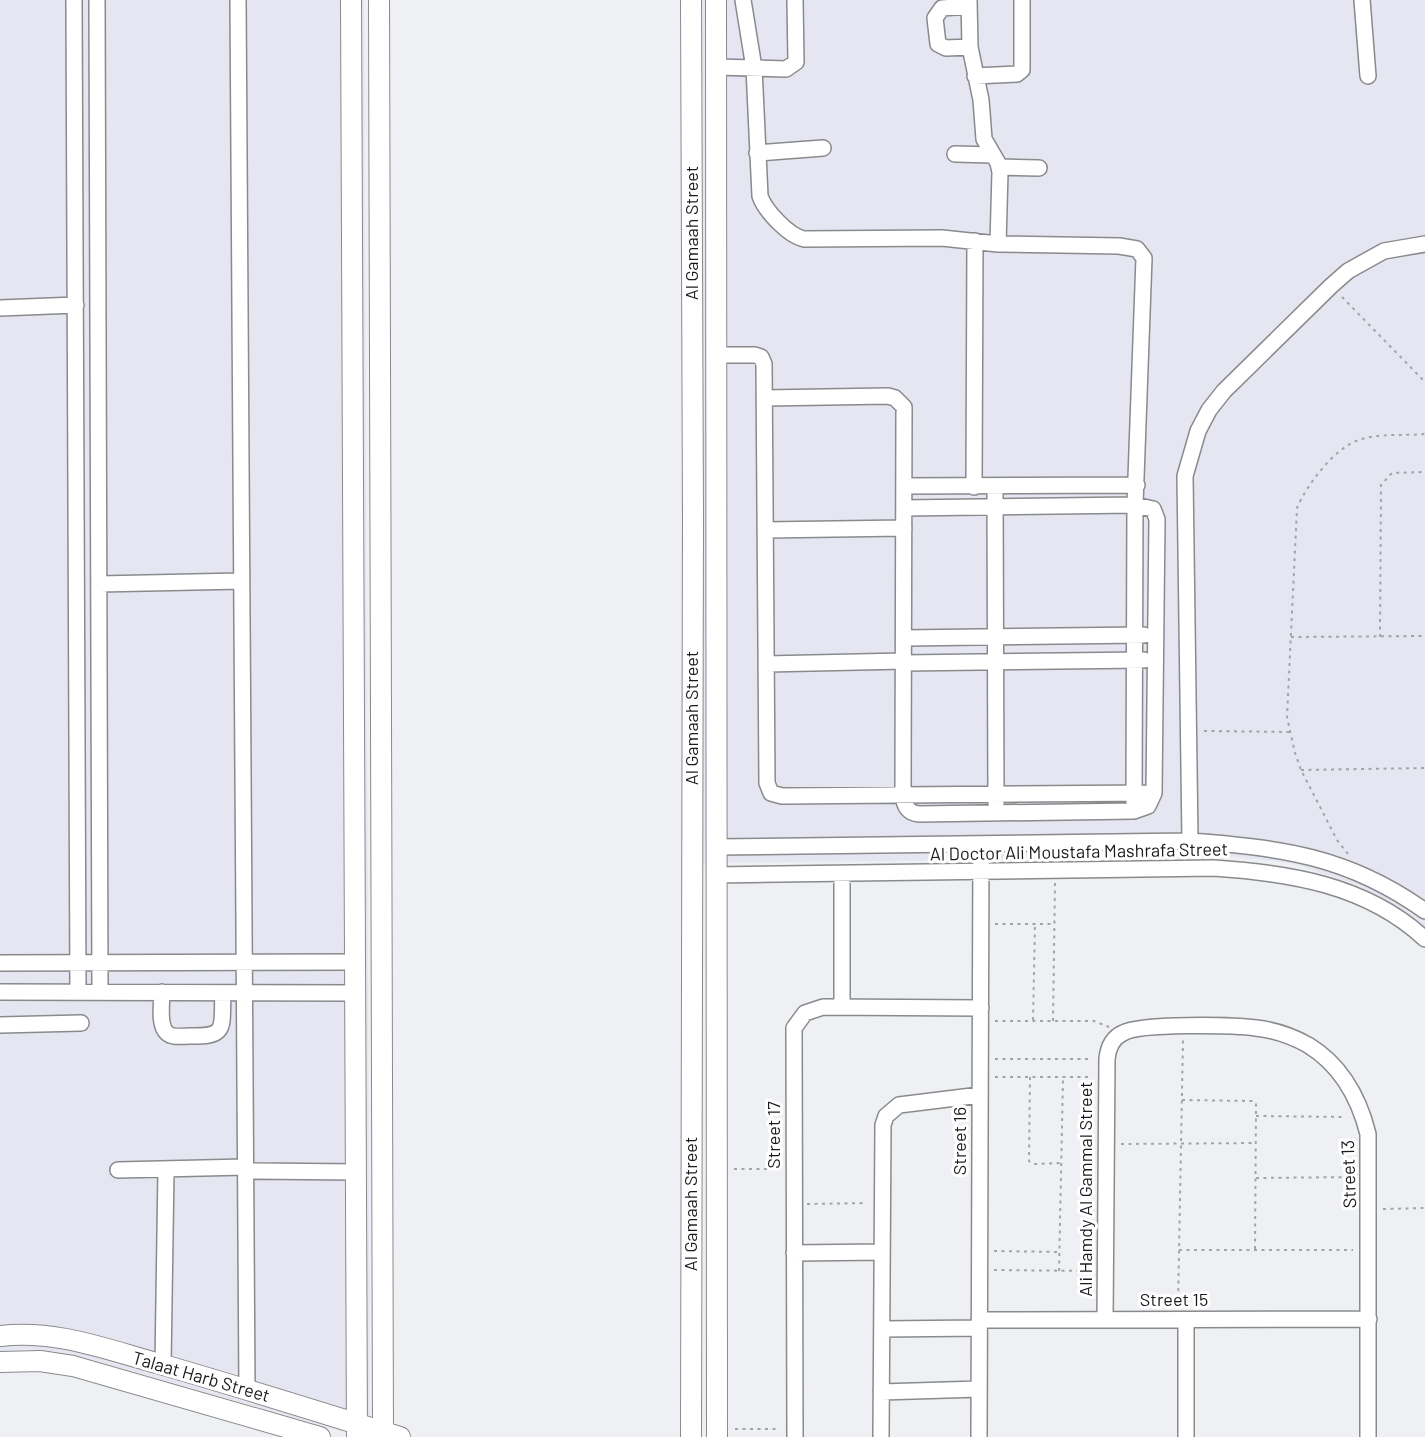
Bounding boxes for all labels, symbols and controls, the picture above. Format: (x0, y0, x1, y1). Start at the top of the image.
street label: Al Gamaah Street (680, 166, 702, 300)
street label: Al Gamaah Street (680, 651, 702, 785)
street label: Al Doctor Ali Moustafa Mashrafa Street (930, 837, 1228, 865)
street label: Ali Hamdy Al Gammal Street (1074, 1081, 1096, 1297)
street label: Street 17 (762, 1101, 784, 1169)
street label: Street 16 (948, 1107, 970, 1175)
street label: Al Gamaah Street (679, 1137, 701, 1271)
street label: Street 13 (1336, 1140, 1360, 1209)
street label: Street 15 (1140, 1288, 1208, 1310)
street label: Talaat Harb Street (130, 1346, 273, 1406)

